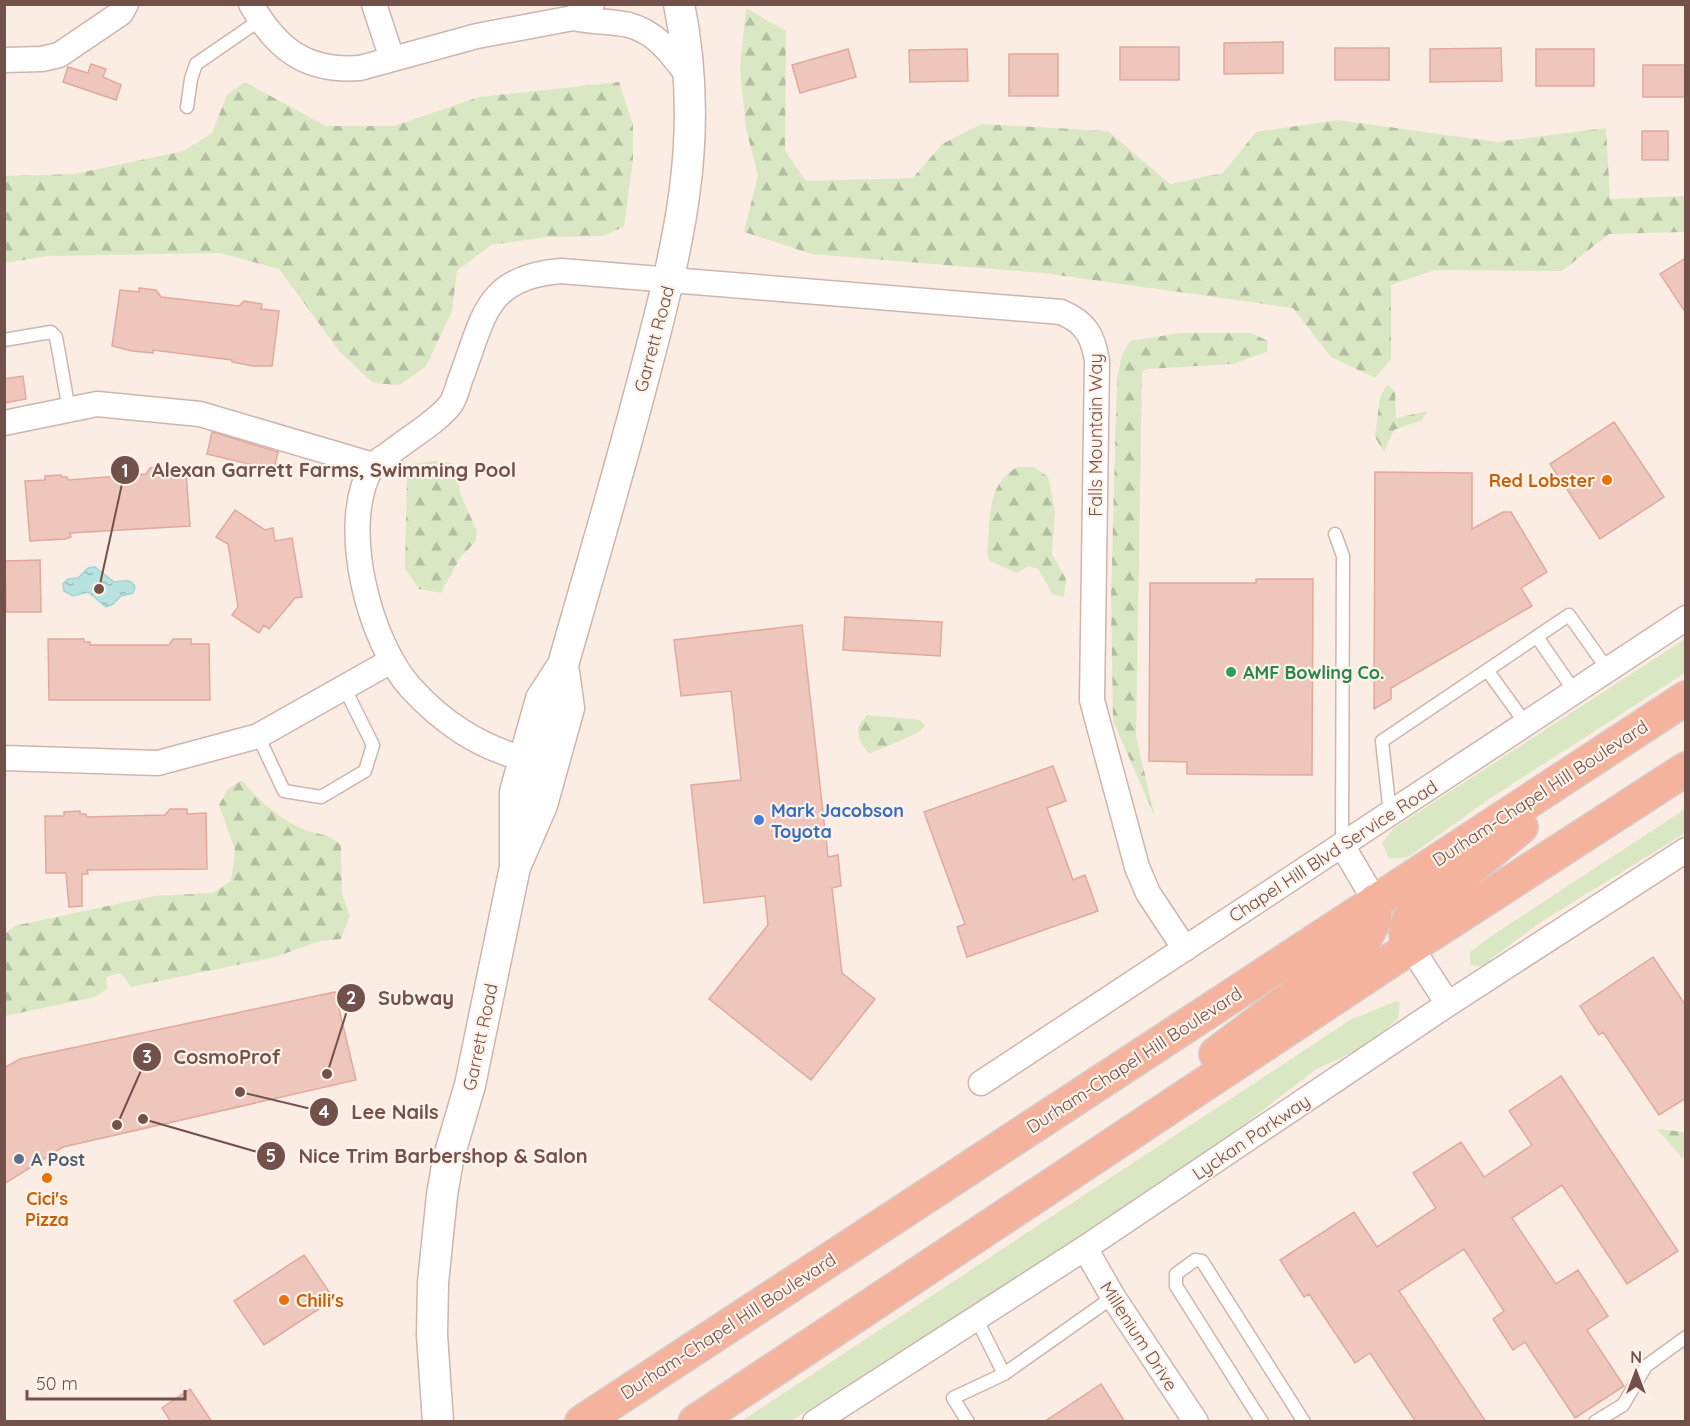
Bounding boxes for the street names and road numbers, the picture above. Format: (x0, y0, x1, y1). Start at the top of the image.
street label: Garrett Road (629, 283, 679, 395)
street label: Falls Mountain Way (1084, 353, 1107, 517)
street label: Durham-Chapel Hill Boulevard (1428, 715, 1652, 871)
street label: Chapel Hill Blvd Service Road (1224, 775, 1442, 927)
street label: Garrett Road (457, 981, 503, 1093)
street label: Durham-Chapel Hill Boulevard (1022, 982, 1246, 1138)
street label: Lyckan Parkway (1188, 1089, 1314, 1185)
street label: Durham-Chapel Hill Boulevard (616, 1248, 840, 1404)
street label: Millenium Drive (1095, 1277, 1183, 1395)

